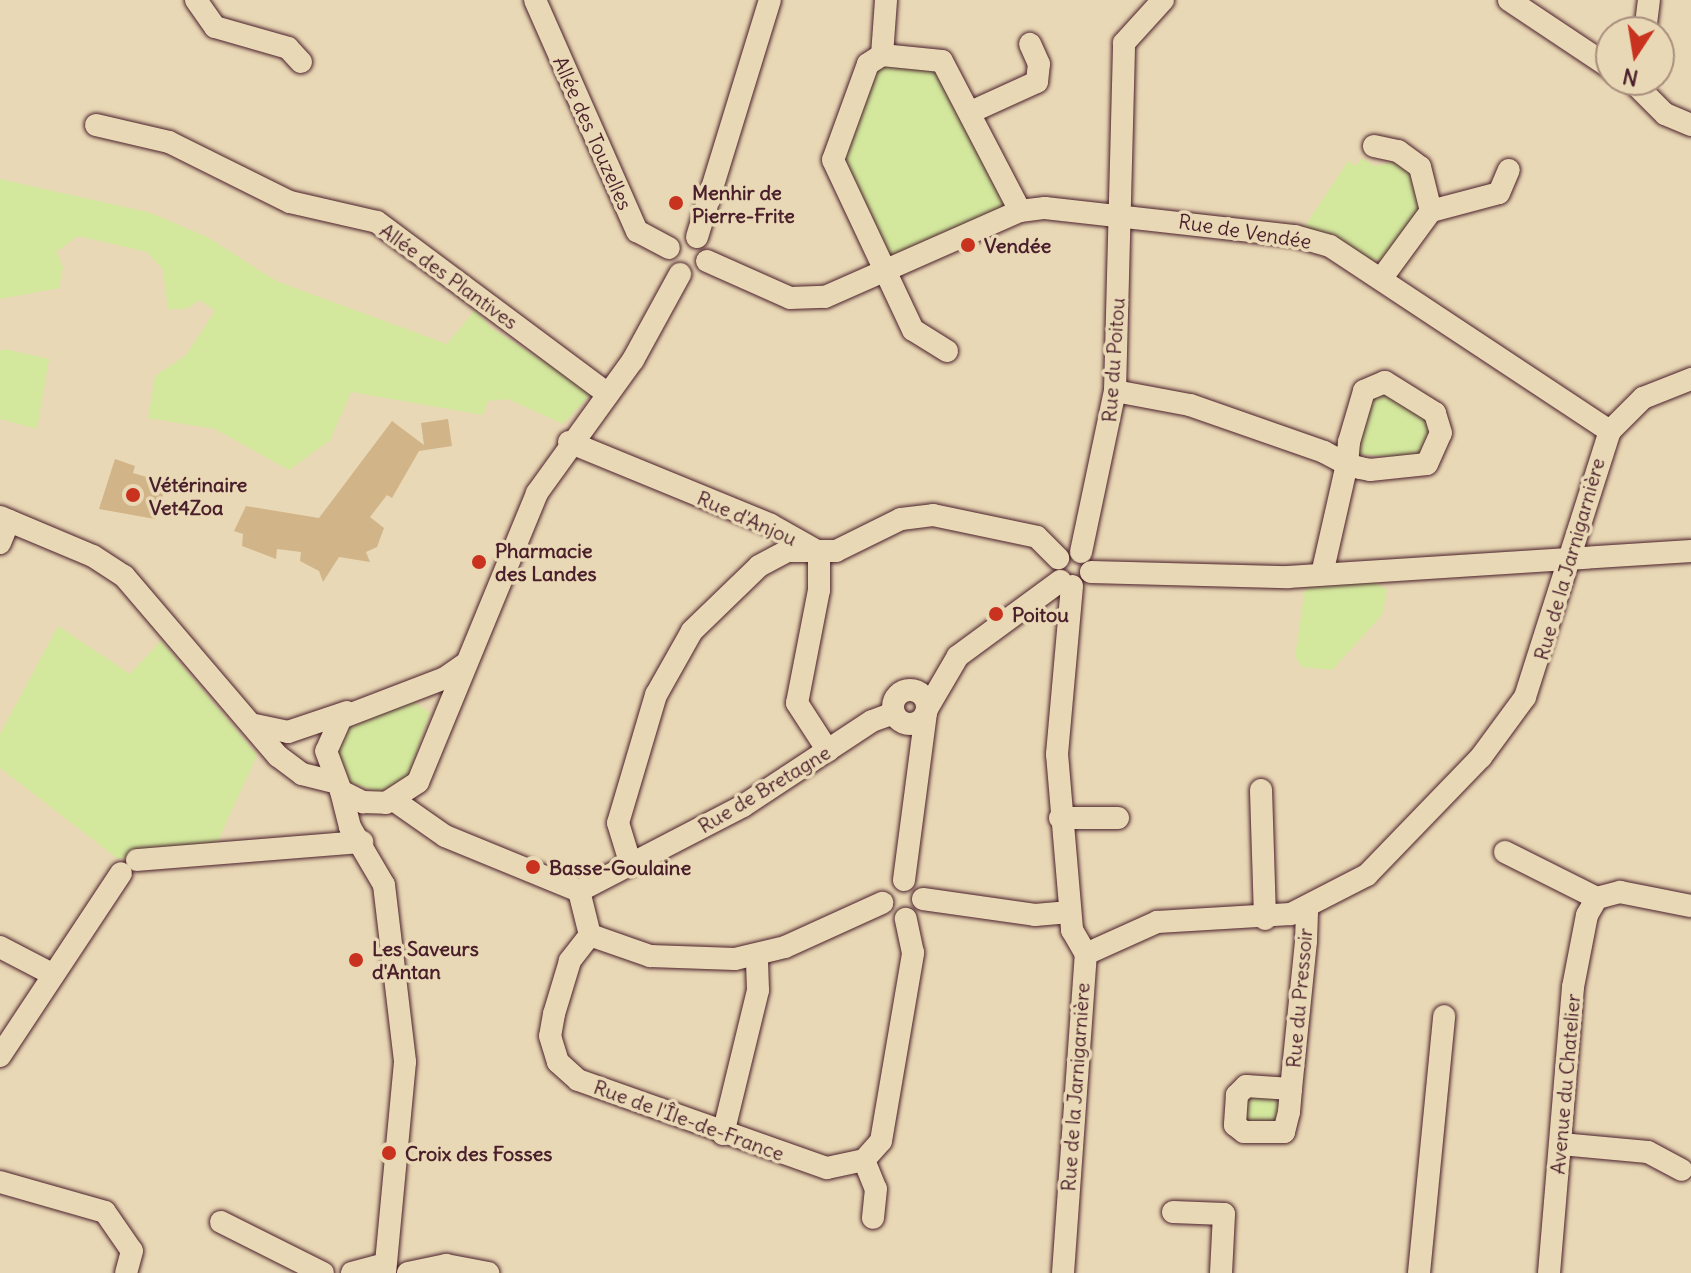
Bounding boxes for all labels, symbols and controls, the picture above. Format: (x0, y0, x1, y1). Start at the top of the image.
north arrow (1595, 16, 1675, 96)
street label: Allée des Touzelles (548, 53, 638, 213)
text: N (1620, 62, 1641, 93)
place label: Menhir de Pierre-Frite (692, 180, 795, 227)
marker: Menhir de Pierre-Frite (667, 194, 685, 212)
street label: Rue de Vendée (1177, 209, 1313, 253)
street label: Allée des Plantives (375, 218, 523, 334)
place label: Vendée (984, 233, 1051, 257)
marker: Vendée (959, 236, 977, 254)
street label: Rue du Poitou (1097, 297, 1129, 423)
street label: Rue de la Jarnigarnière (1529, 455, 1609, 663)
place label: Vétérinaire Vet4Zoa (149, 472, 247, 519)
street label: Rue d'Anjou (694, 485, 800, 551)
marker: Vétérinaire Vet4Zoa (124, 486, 142, 504)
place label: Pharmacie des Landes (495, 538, 597, 585)
marker: Pharmacie des Landes (470, 553, 488, 571)
place label: Poitou (1012, 602, 1069, 626)
marker: Poitou (987, 605, 1005, 623)
street label: Rue de Bretagne (694, 740, 834, 838)
place label: Basse-Goulaine (549, 855, 691, 879)
marker: Basse-Goulaine (524, 858, 542, 876)
street label: Rue du Pressoir (1281, 927, 1317, 1069)
place label: Les Saveurs d'Antan (372, 936, 479, 983)
marker: Les Saveurs d'Antan (347, 951, 365, 969)
street label: Rue de la Jarnigarnière (1056, 982, 1094, 1192)
street label: Avenue du Chatelier (1545, 993, 1585, 1175)
street label: Rue de l'Île-de-France (591, 1074, 787, 1166)
place label: Croix des Fosses (405, 1141, 552, 1165)
marker: Croix des Fosses (380, 1144, 398, 1162)

